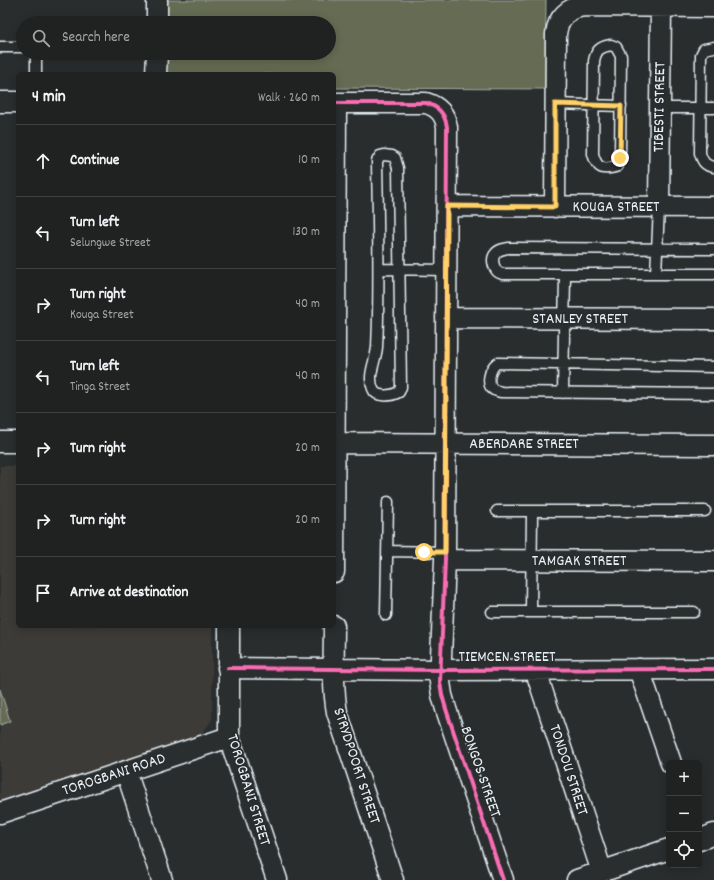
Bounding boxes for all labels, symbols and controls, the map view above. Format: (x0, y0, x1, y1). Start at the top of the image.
search box (16, 16, 336, 60)
icon: search (30, 27, 52, 49)
text: Search here (62, 27, 130, 49)
street label: TIBESTI STREET (648, 61, 672, 152)
text: 4 min (32, 86, 66, 110)
text: Walk · 260 m (258, 89, 320, 108)
route end (611, 149, 629, 167)
icon: ahead (32, 150, 54, 172)
text: Continue (70, 150, 119, 172)
text: 10 m (298, 151, 320, 170)
street label: KOUGA STREET (573, 196, 660, 219)
text: Turn left (70, 212, 119, 234)
icon: left (32, 222, 54, 244)
text: 130 m (292, 223, 320, 242)
text: Selungwe Street (70, 234, 151, 253)
text: Turn right (70, 284, 126, 306)
icon: right (32, 294, 54, 316)
text: 40 m (296, 295, 320, 314)
text: Kouga Street (70, 306, 134, 325)
street label: STANLEY STREET (532, 308, 628, 331)
text: Turn left (70, 356, 119, 378)
icon: left (32, 366, 54, 388)
text: 40 m (296, 367, 320, 386)
text: Tinga Street (70, 378, 130, 397)
street label: ABERDARE STREET (469, 433, 579, 456)
icon: right (32, 438, 54, 460)
text: Turn right (70, 438, 126, 460)
text: 20 m (295, 439, 320, 458)
icon: right (32, 510, 54, 532)
text: Turn right (70, 510, 126, 532)
text: 20 m (295, 511, 320, 530)
route start (415, 543, 433, 561)
street label: TAMGAK STREET (532, 550, 627, 573)
icon: arrive (32, 582, 54, 604)
text: Arrive at destination (70, 582, 188, 604)
street label: TIEMCEN STREET (459, 646, 556, 669)
street label: STRYDPOORT STREET (326, 705, 386, 828)
street label: TONDOU STREET (542, 722, 594, 819)
street label: BONGOS STREET (454, 723, 507, 821)
street label: TOROGBANI STREET (220, 731, 276, 849)
street label: TOROGBANI ROAD (59, 747, 169, 803)
map controls (666, 760, 702, 868)
button: + (666, 760, 702, 796)
button: − (666, 796, 702, 832)
button: locate (666, 832, 702, 868)

